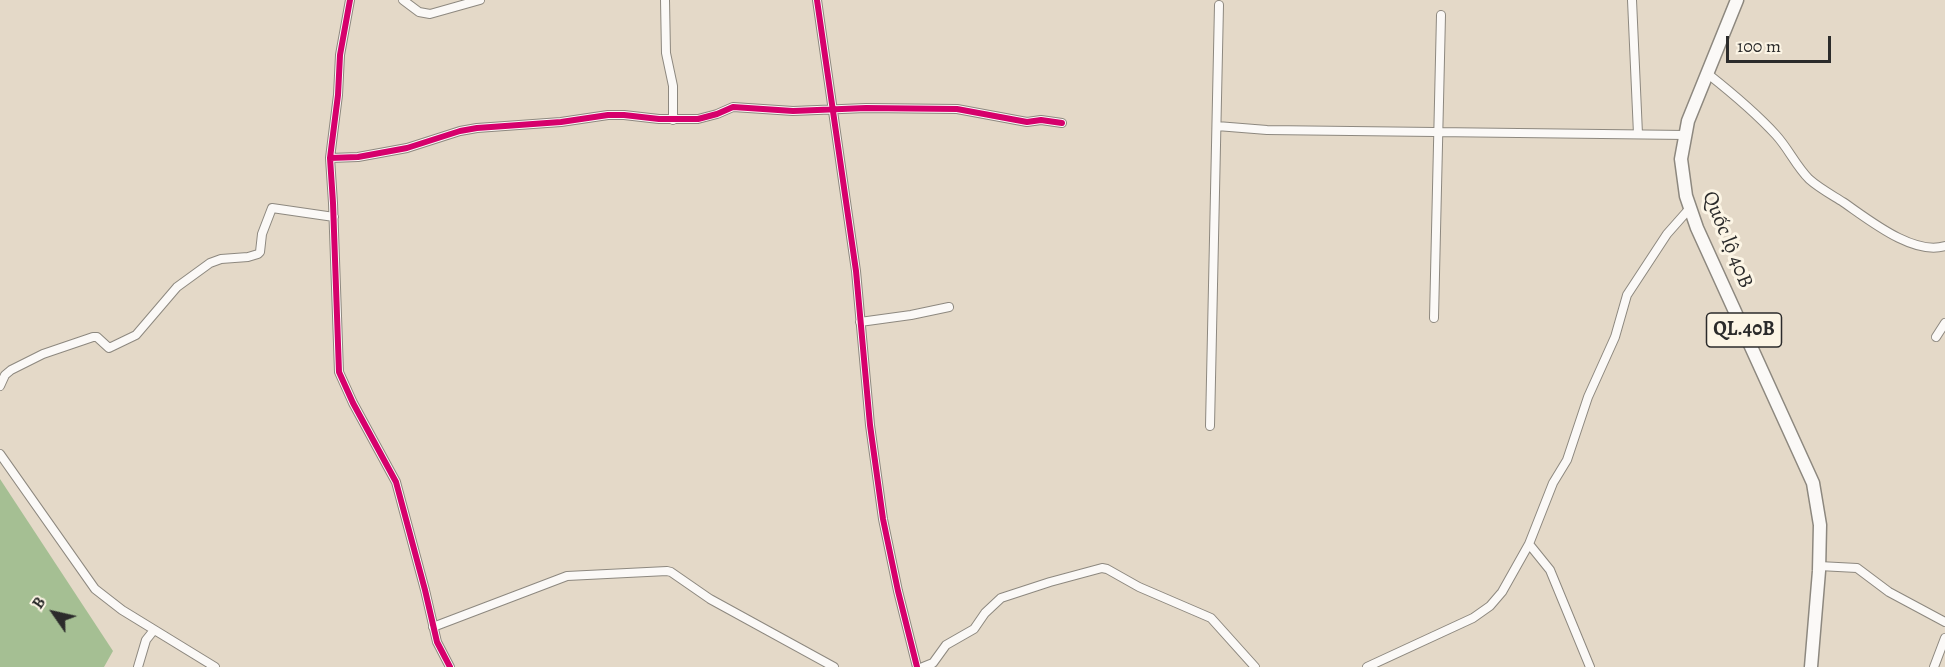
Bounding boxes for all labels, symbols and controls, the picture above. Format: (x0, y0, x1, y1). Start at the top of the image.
scale bar (1729, 24, 1834, 62)
text: 100 m (1737, 34, 1781, 58)
street label: Quốc lộ 40B (1696, 188, 1758, 292)
road number: QL.40B (1706, 313, 1782, 347)
north arrow (24, 583, 84, 643)
text: B (27, 593, 51, 613)

